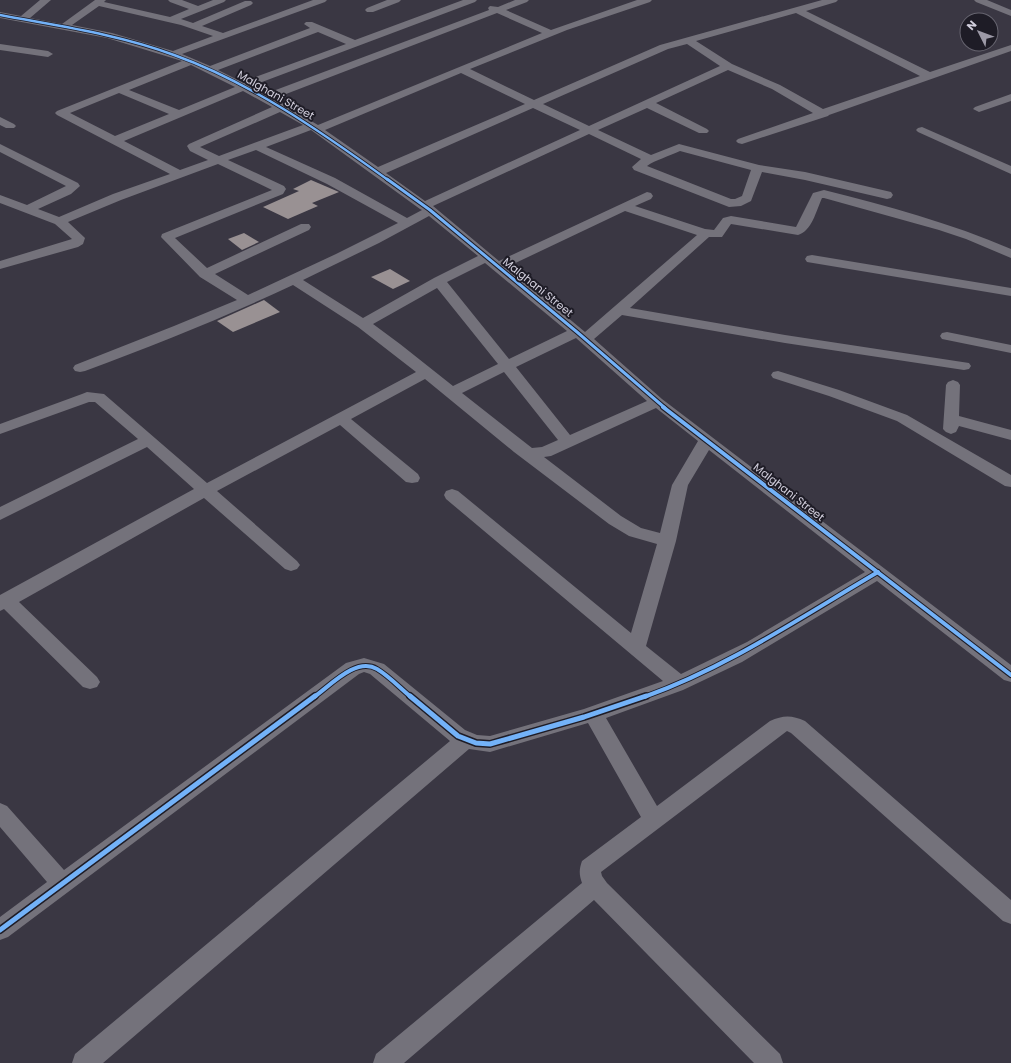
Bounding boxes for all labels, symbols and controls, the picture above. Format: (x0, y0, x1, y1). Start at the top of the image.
north arrow (959, 12, 999, 52)
text: N (963, 17, 980, 34)
street label: Malghani Street (235, 66, 317, 124)
street label: Malghani Street (499, 254, 577, 320)
street label: Malghani Street (750, 459, 828, 525)

